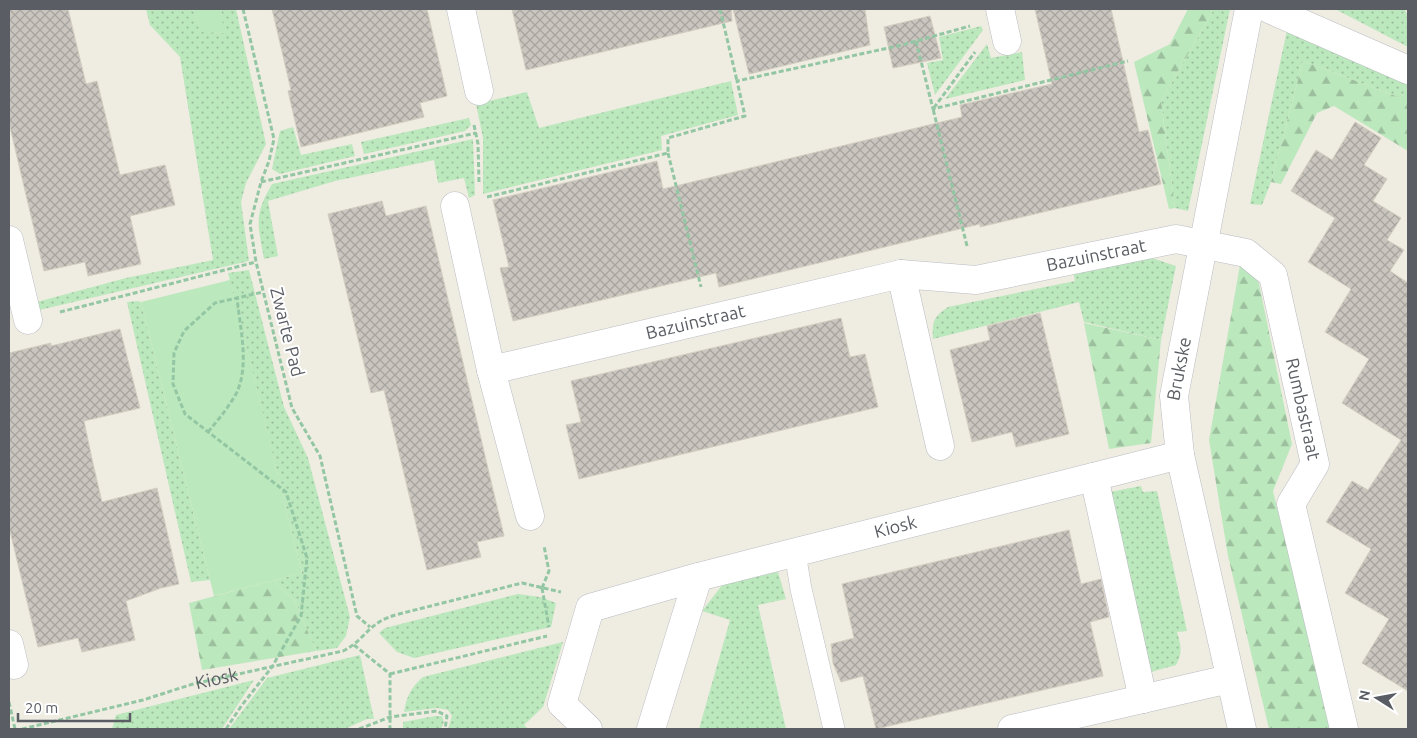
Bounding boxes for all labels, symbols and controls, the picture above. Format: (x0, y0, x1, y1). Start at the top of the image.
street label: Bazuinstraat (1044, 234, 1148, 274)
street label: Zwarte Pad (267, 285, 309, 379)
street label: Bazuinstraat (644, 300, 747, 342)
street label: Brukske (1162, 335, 1194, 402)
street label: Rumbastraat (1283, 356, 1325, 462)
street label: Kiosk (872, 511, 918, 541)
street label: Kiosk (193, 663, 240, 692)
north arrow (1352, 673, 1402, 723)
text: N (1355, 689, 1373, 702)
scale bar (18, 690, 130, 722)
text: 20 m (25, 699, 58, 716)

